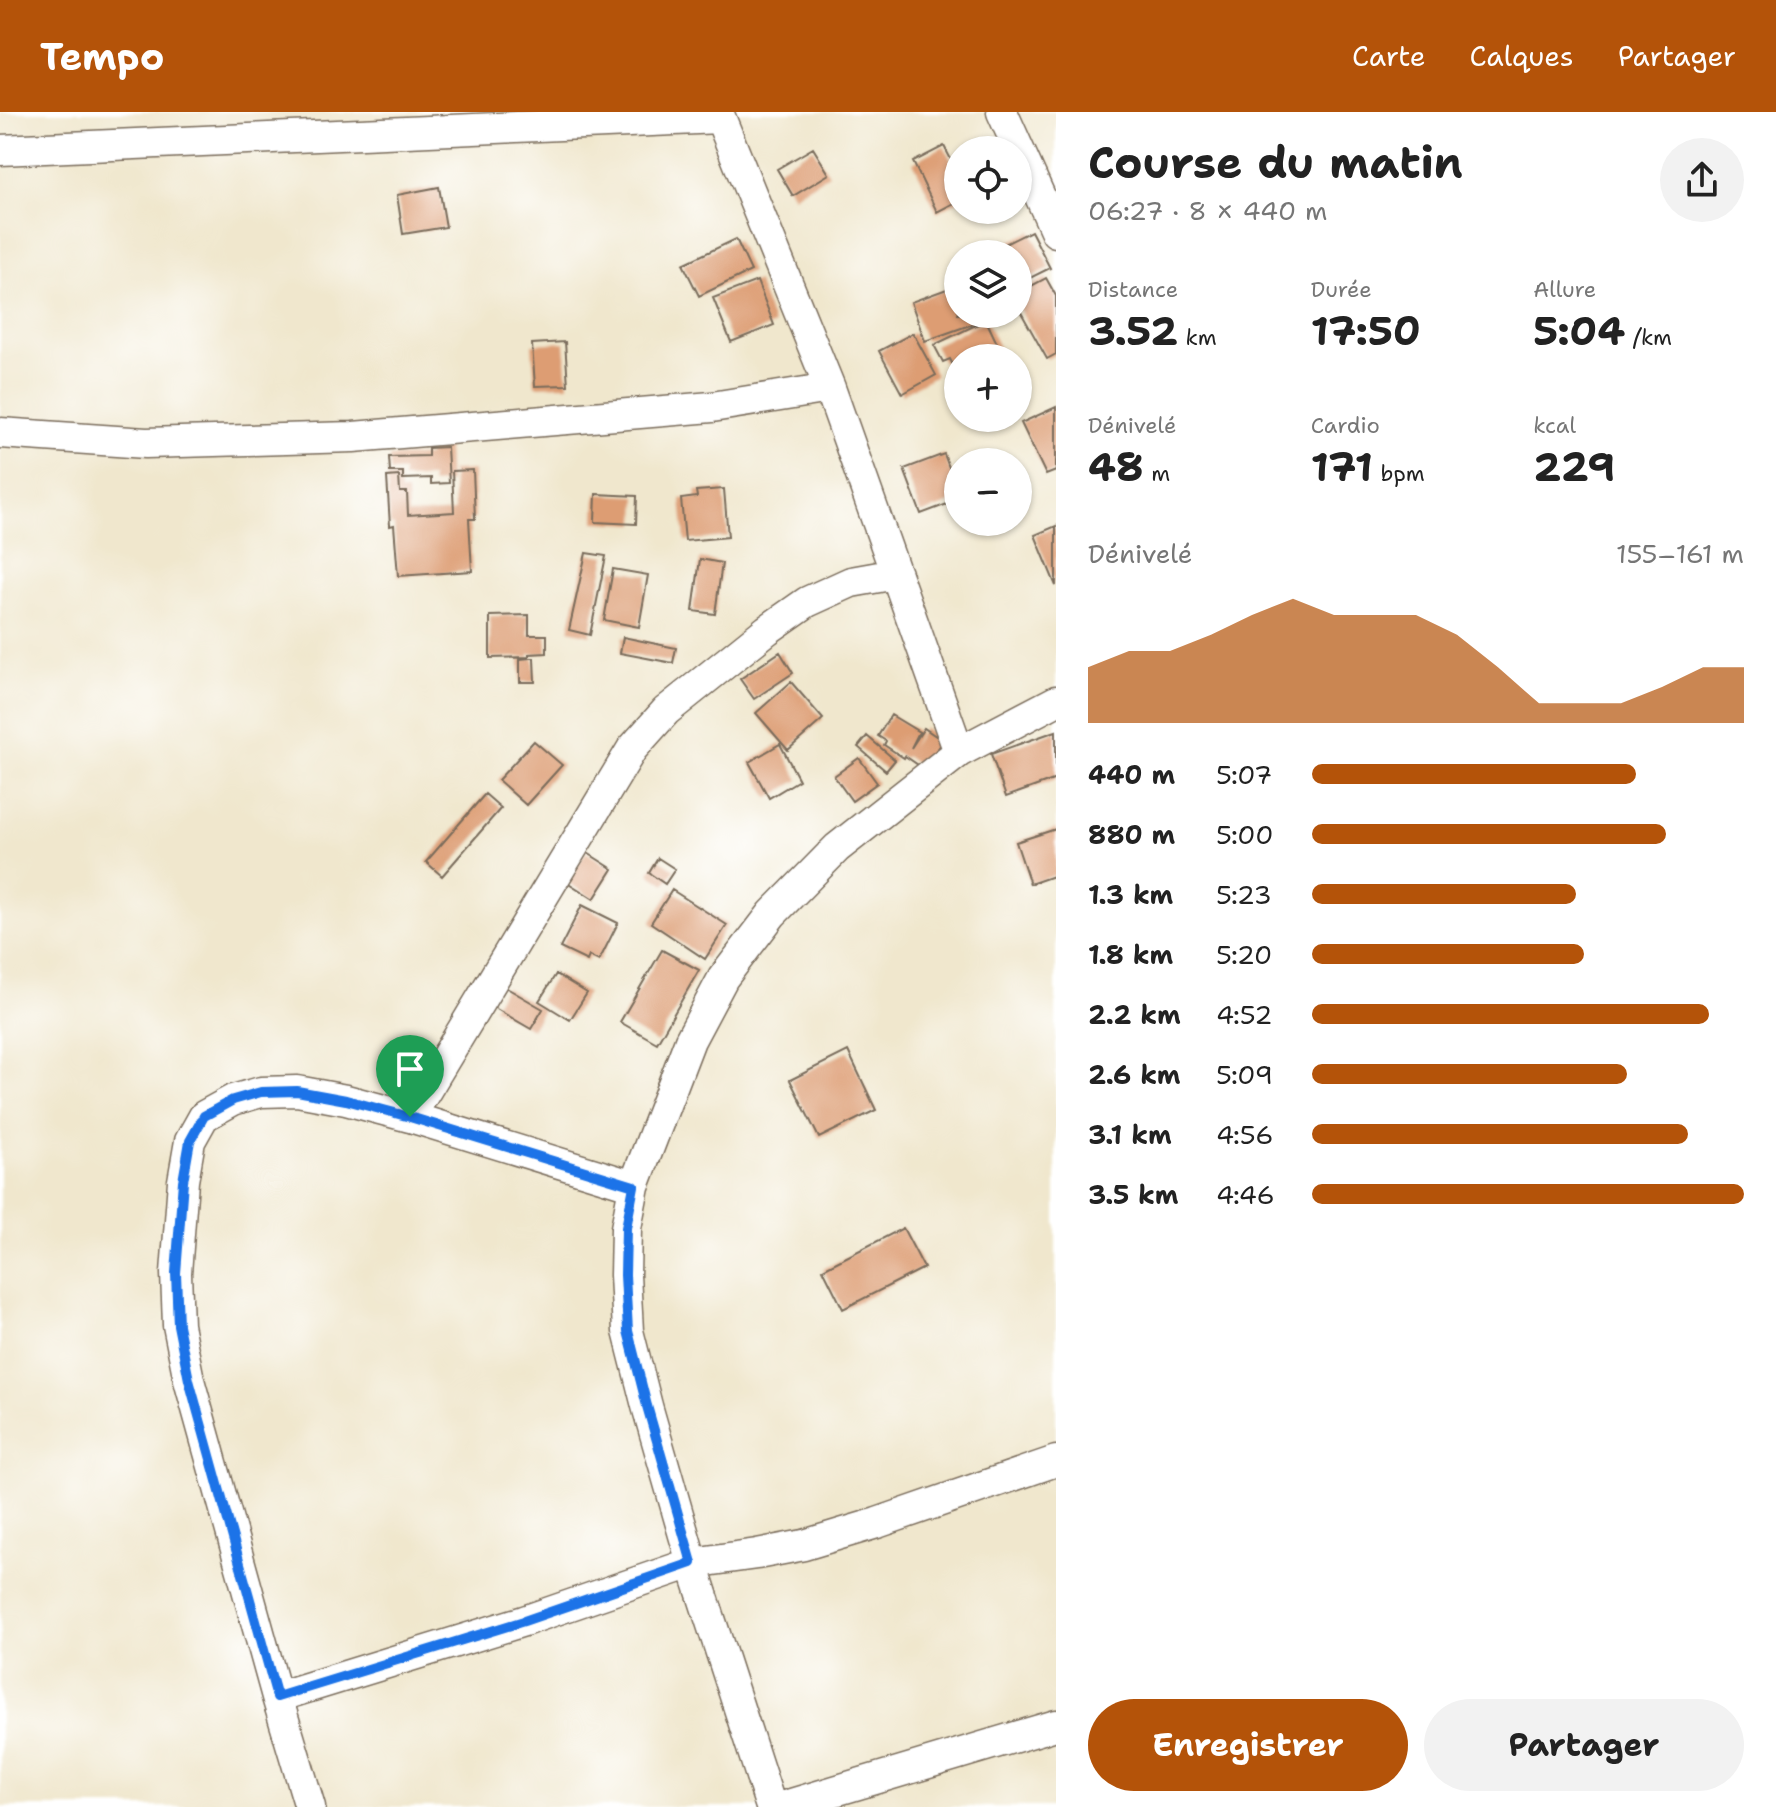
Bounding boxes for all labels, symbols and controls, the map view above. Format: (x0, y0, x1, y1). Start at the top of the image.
text: Tempo (40, 31, 164, 82)
text: Carte (1352, 37, 1425, 75)
text: Calques (1469, 37, 1574, 75)
text: Partager (1618, 37, 1736, 75)
text: Course du matin (1088, 133, 1463, 192)
map controls (944, 136, 1032, 536)
button: locate (944, 136, 1032, 224)
button: share (1660, 138, 1744, 222)
text: 06:27 · 8 × 440 m (1088, 193, 1327, 228)
button: layers (944, 240, 1032, 328)
text: Distance (1088, 275, 1178, 304)
text: Durée (1311, 275, 1372, 304)
text: Allure (1533, 275, 1596, 304)
text: 3.52 (1088, 304, 1178, 358)
text: 17:50 (1311, 304, 1421, 358)
text: 5:04 (1533, 304, 1625, 358)
text: km (1178, 323, 1217, 352)
text: /km (1625, 323, 1672, 352)
button: + (944, 344, 1032, 432)
text: Dénivelé (1088, 411, 1176, 440)
text: Cardio (1311, 411, 1380, 440)
text: kcal (1533, 411, 1576, 440)
text: 48 (1088, 440, 1144, 494)
text: 171 (1311, 440, 1373, 494)
text: 229 (1533, 440, 1615, 494)
button: − (944, 448, 1032, 536)
text: m (1144, 459, 1170, 488)
text: bpm (1373, 459, 1425, 488)
text: Dénivelé (1088, 536, 1193, 571)
text: 155–161 m (1616, 536, 1744, 571)
text: 440 m (1088, 757, 1175, 792)
text: 5:07 (1216, 757, 1272, 792)
text: 880 m (1088, 817, 1175, 852)
text: 5:00 (1216, 817, 1273, 852)
text: 1.3 km (1088, 877, 1173, 912)
text: 5:23 (1216, 877, 1272, 912)
text: 1.8 km (1088, 937, 1173, 972)
text: 5:20 (1216, 937, 1272, 972)
text: 2.2 km (1088, 997, 1181, 1032)
text: 4:52 (1216, 997, 1272, 1032)
pin (376, 1035, 444, 1117)
icon: arrive (388, 1047, 432, 1091)
text: 2.6 km (1088, 1057, 1181, 1092)
text: 5:09 (1216, 1057, 1273, 1092)
text: 3.1 km (1088, 1117, 1172, 1152)
text: 4:56 (1216, 1117, 1273, 1152)
text: 3.5 km (1088, 1177, 1179, 1212)
text: 4:46 (1216, 1177, 1275, 1212)
button: Enregistrer (1088, 1699, 1408, 1791)
button: Partager (1424, 1699, 1744, 1791)

